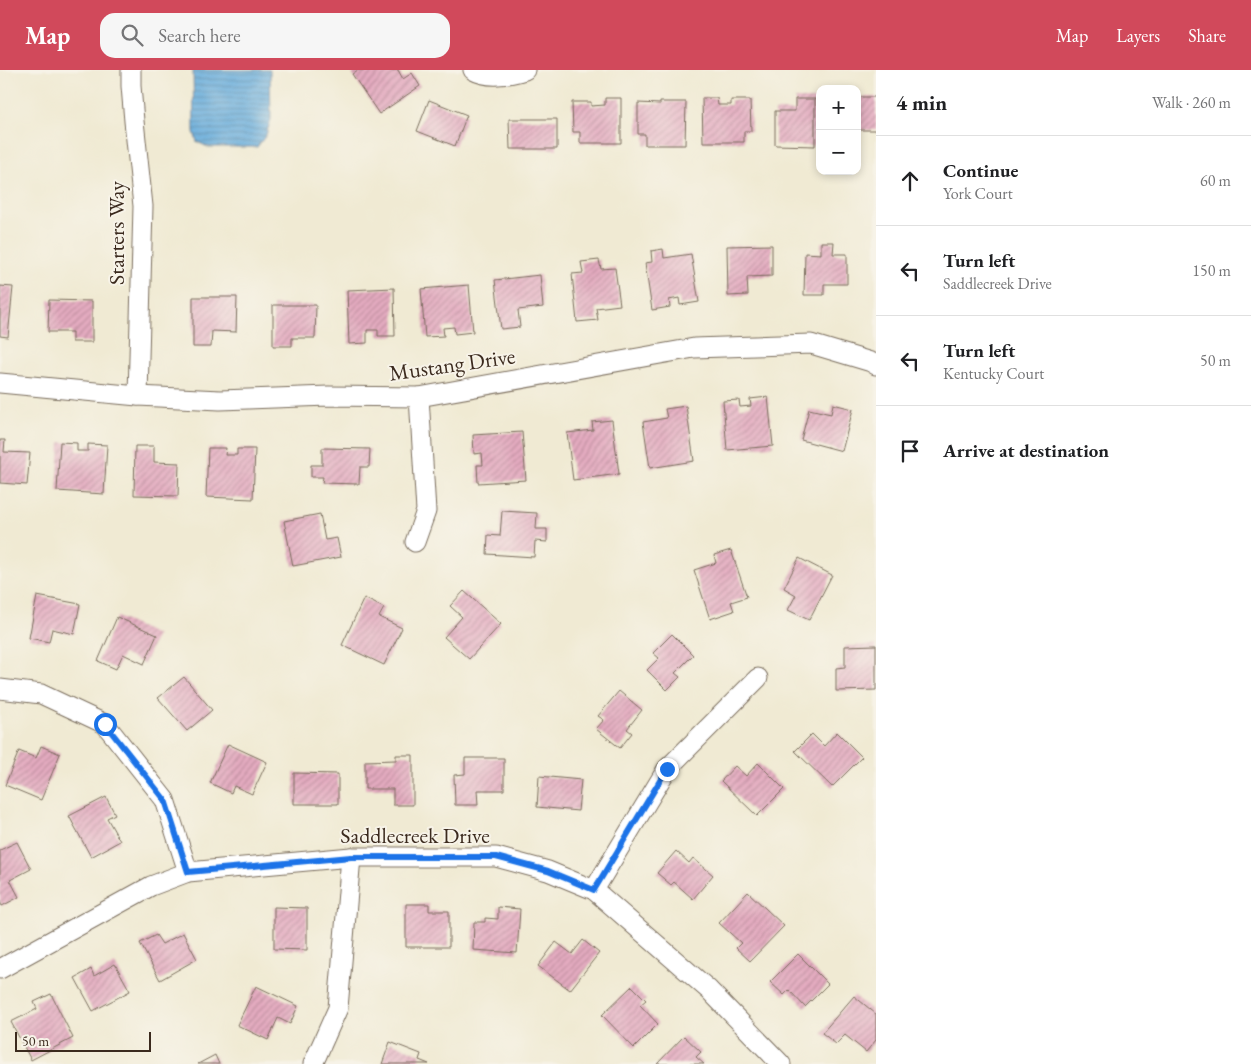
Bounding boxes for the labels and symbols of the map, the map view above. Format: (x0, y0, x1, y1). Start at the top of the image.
street label: Starters Way (102, 181, 131, 285)
street label: Mustang Drive (387, 341, 517, 388)
route start (94, 713, 117, 736)
route end (656, 758, 679, 781)
street label: Saddlecreek Drive (340, 821, 490, 850)
scale bar (15, 1029, 151, 1052)

